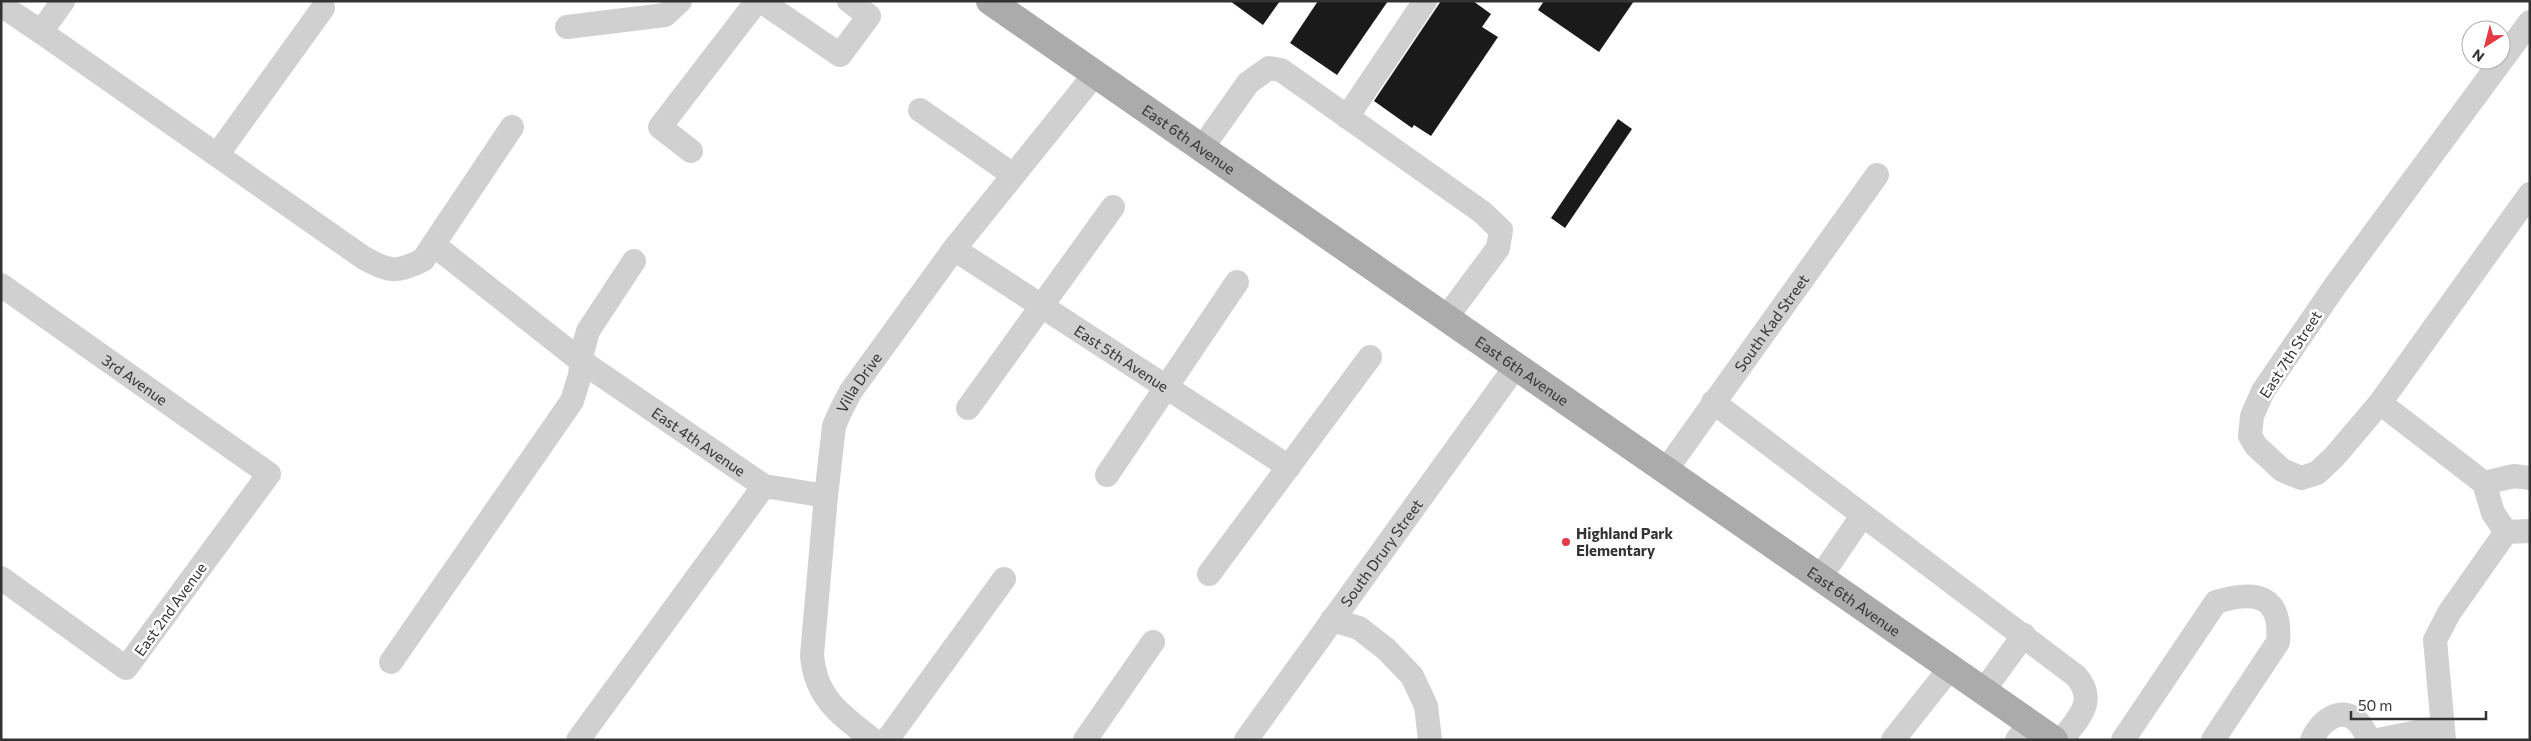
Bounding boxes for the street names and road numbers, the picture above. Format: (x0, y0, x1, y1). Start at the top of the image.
street label: East 6th Avenue (1139, 100, 1239, 178)
street label: South Kad Street (1730, 270, 1812, 375)
street label: East 7th Street (2255, 307, 2325, 401)
street label: East 5th Avenue (1071, 321, 1172, 395)
street label: East 6th Avenue (1472, 332, 1572, 409)
street label: Villa Drive (832, 349, 885, 416)
street label: 3rd Avenue (99, 350, 171, 409)
street label: East 4th Avenue (649, 403, 749, 480)
street label: South Drury Street (1336, 495, 1426, 610)
street label: East 2nd Avenue (130, 559, 210, 659)
street label: East 6th Avenue (1804, 563, 1904, 640)

